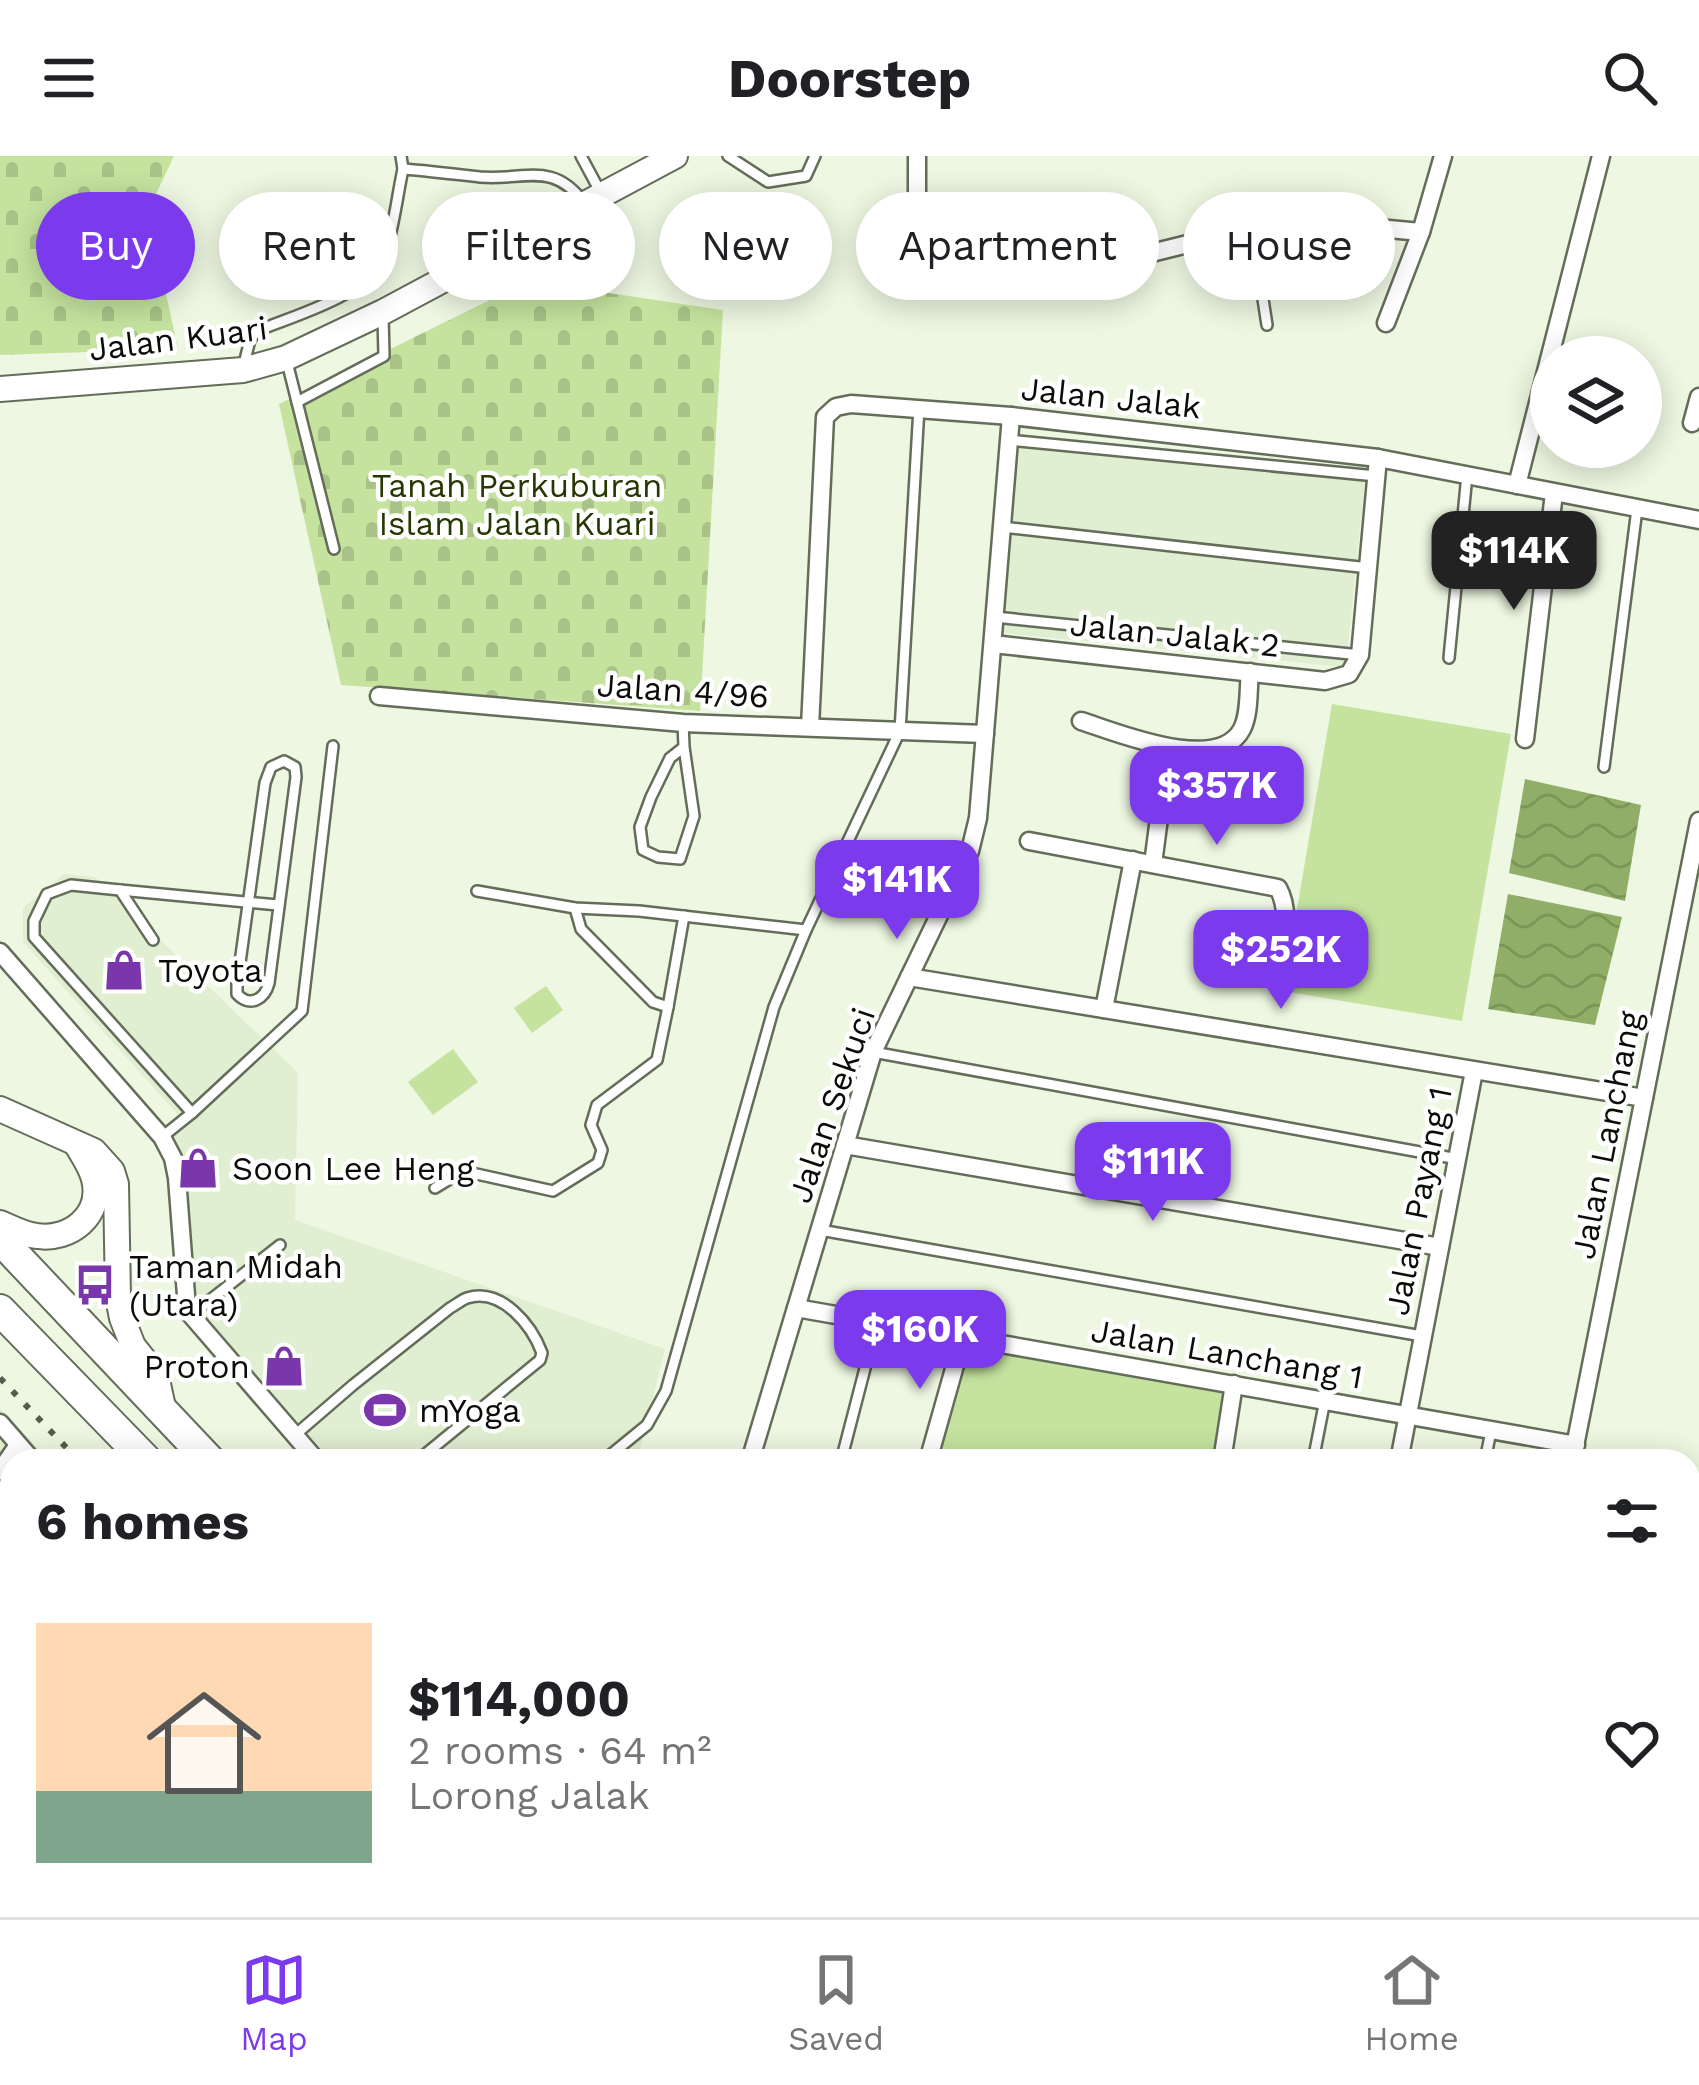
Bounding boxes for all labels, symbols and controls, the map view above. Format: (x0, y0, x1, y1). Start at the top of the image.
icon: menu (36, 45, 102, 111)
icon: search (1597, 45, 1663, 111)
text: Doorstep (728, 47, 971, 110)
chip: Buy (36, 192, 195, 300)
chip: Rent (219, 192, 398, 300)
chip: Filters (422, 192, 635, 300)
chip: New (659, 192, 832, 300)
chip: Apartment (856, 192, 1159, 300)
chip: House (1183, 192, 1395, 300)
street label: Jalan Kuari (87, 308, 269, 369)
map controls (1530, 336, 1662, 468)
button: layers (1530, 336, 1662, 468)
street label: Jalan Jalak (1019, 369, 1203, 426)
park label: Tanah Perkuburan Islam Jalan Kuari (372, 466, 662, 543)
pin: $114K (1430, 511, 1598, 613)
text: $114K (1459, 527, 1569, 572)
street label: Jalan Jalak 2 (1068, 604, 1282, 665)
street label: Jalan 4/96 (596, 665, 770, 716)
pin: $357K (1133, 746, 1301, 848)
text: $357K (1157, 762, 1277, 807)
pin: $141K (813, 840, 981, 942)
text: $141K (842, 856, 952, 901)
pin: $252K (1197, 910, 1365, 1012)
text: $252K (1220, 926, 1342, 971)
shop icon: Toyota (101, 947, 147, 993)
place label: Toyota (158, 951, 263, 990)
street label: Jalan Sekuci (780, 1002, 883, 1208)
street label: Jalan Lanchang (1563, 1007, 1650, 1262)
street label: Jalan Payang 1 (1377, 1084, 1460, 1319)
pin: $111K (1069, 1122, 1237, 1224)
text: $111K (1102, 1138, 1204, 1183)
shop icon: Soon Lee Heng (175, 1145, 221, 1191)
place label: Soon Lee Heng (232, 1149, 474, 1188)
place label: Taman Midah (Utara) (129, 1247, 343, 1324)
bus stop icon: Taman Midah (Utara) (72, 1262, 118, 1308)
pin: $160K (836, 1290, 1004, 1392)
text: $160K (861, 1306, 979, 1351)
street label: Jalan Lanchang 1 (1088, 1310, 1366, 1397)
shop icon: Proton (261, 1343, 307, 1389)
place label: Proton (143, 1347, 250, 1386)
sports icon: mYoga (362, 1387, 408, 1433)
place label: mYoga (419, 1391, 521, 1430)
icon: filters (1599, 1488, 1665, 1554)
text: 6 homes (36, 1492, 249, 1551)
text: $114,000 (408, 1669, 630, 1728)
icon: home (132, 1671, 276, 1815)
icon: heart (1599, 1710, 1665, 1776)
text: 2 rooms · 64 m² (408, 1728, 712, 1773)
text: Lorong Jalak (408, 1773, 650, 1818)
tab: Map (240, 1947, 308, 2058)
tab: Saved (788, 1947, 884, 2058)
tab: Home (1364, 1947, 1459, 2058)

